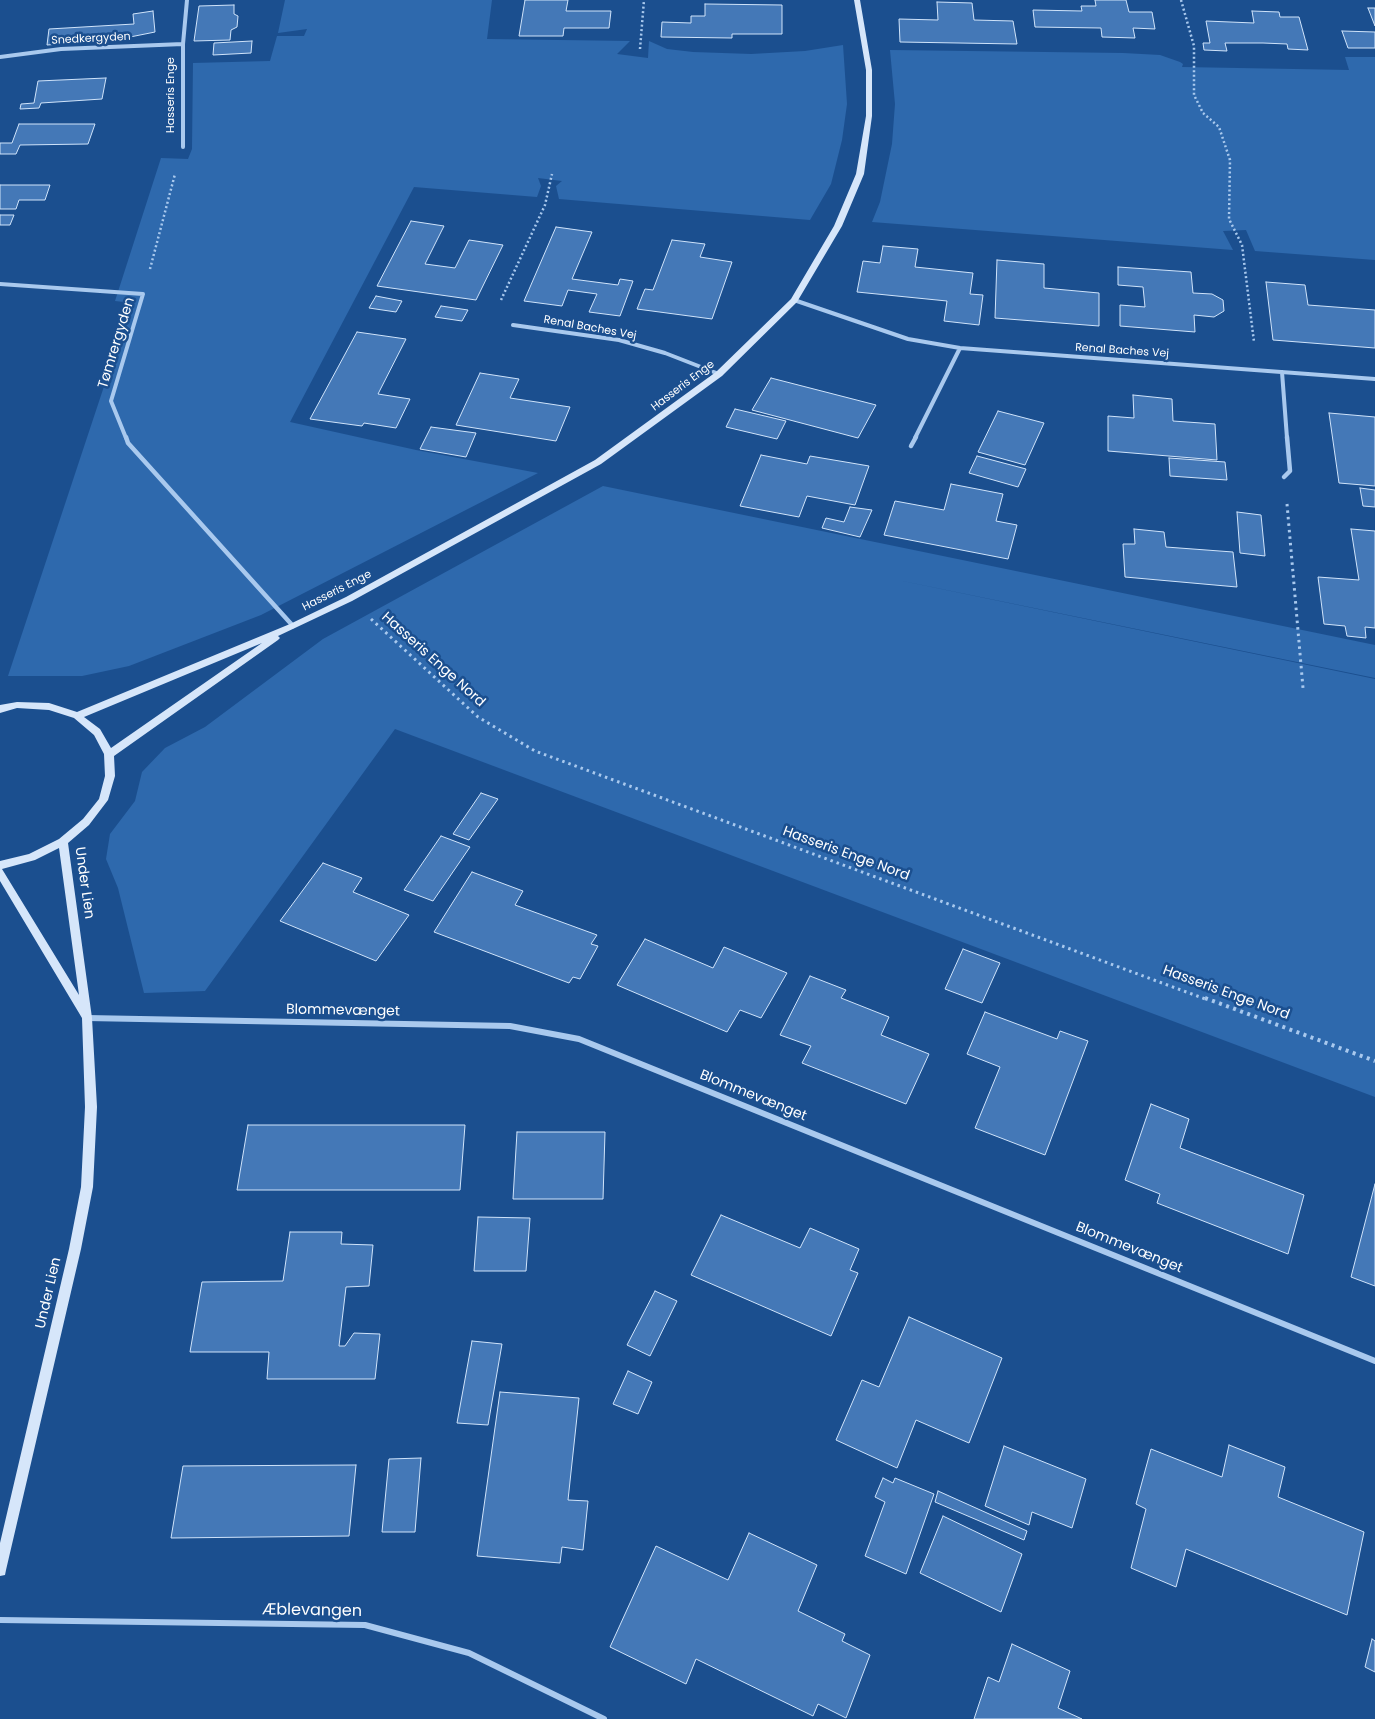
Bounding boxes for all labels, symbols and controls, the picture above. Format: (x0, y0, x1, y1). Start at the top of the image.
street label: Snedkergyden (51, 30, 131, 48)
street label: Hasseris Enge (164, 57, 178, 133)
street label: Tømrergyden (95, 295, 139, 391)
street label: Renal Baches Vej (543, 313, 637, 343)
street label: Renal Baches Vej (1075, 341, 1169, 361)
street label: Hasseris Enge (649, 358, 717, 414)
street label: Hasseris Enge (300, 568, 374, 614)
street label: Hasseris Enge Nord (378, 609, 488, 711)
street label: Hasseris Enge Nord (780, 823, 912, 885)
street label: Under Lien (71, 846, 97, 920)
street label: Hasseris Enge Nord (1160, 962, 1292, 1024)
street label: Blommevænget (286, 1002, 400, 1020)
street label: Blommevænget (697, 1067, 809, 1125)
street label: Blommevænget (1073, 1219, 1185, 1277)
street label: Under Lien (33, 1256, 65, 1330)
street label: Æblevangen (262, 1601, 362, 1621)

